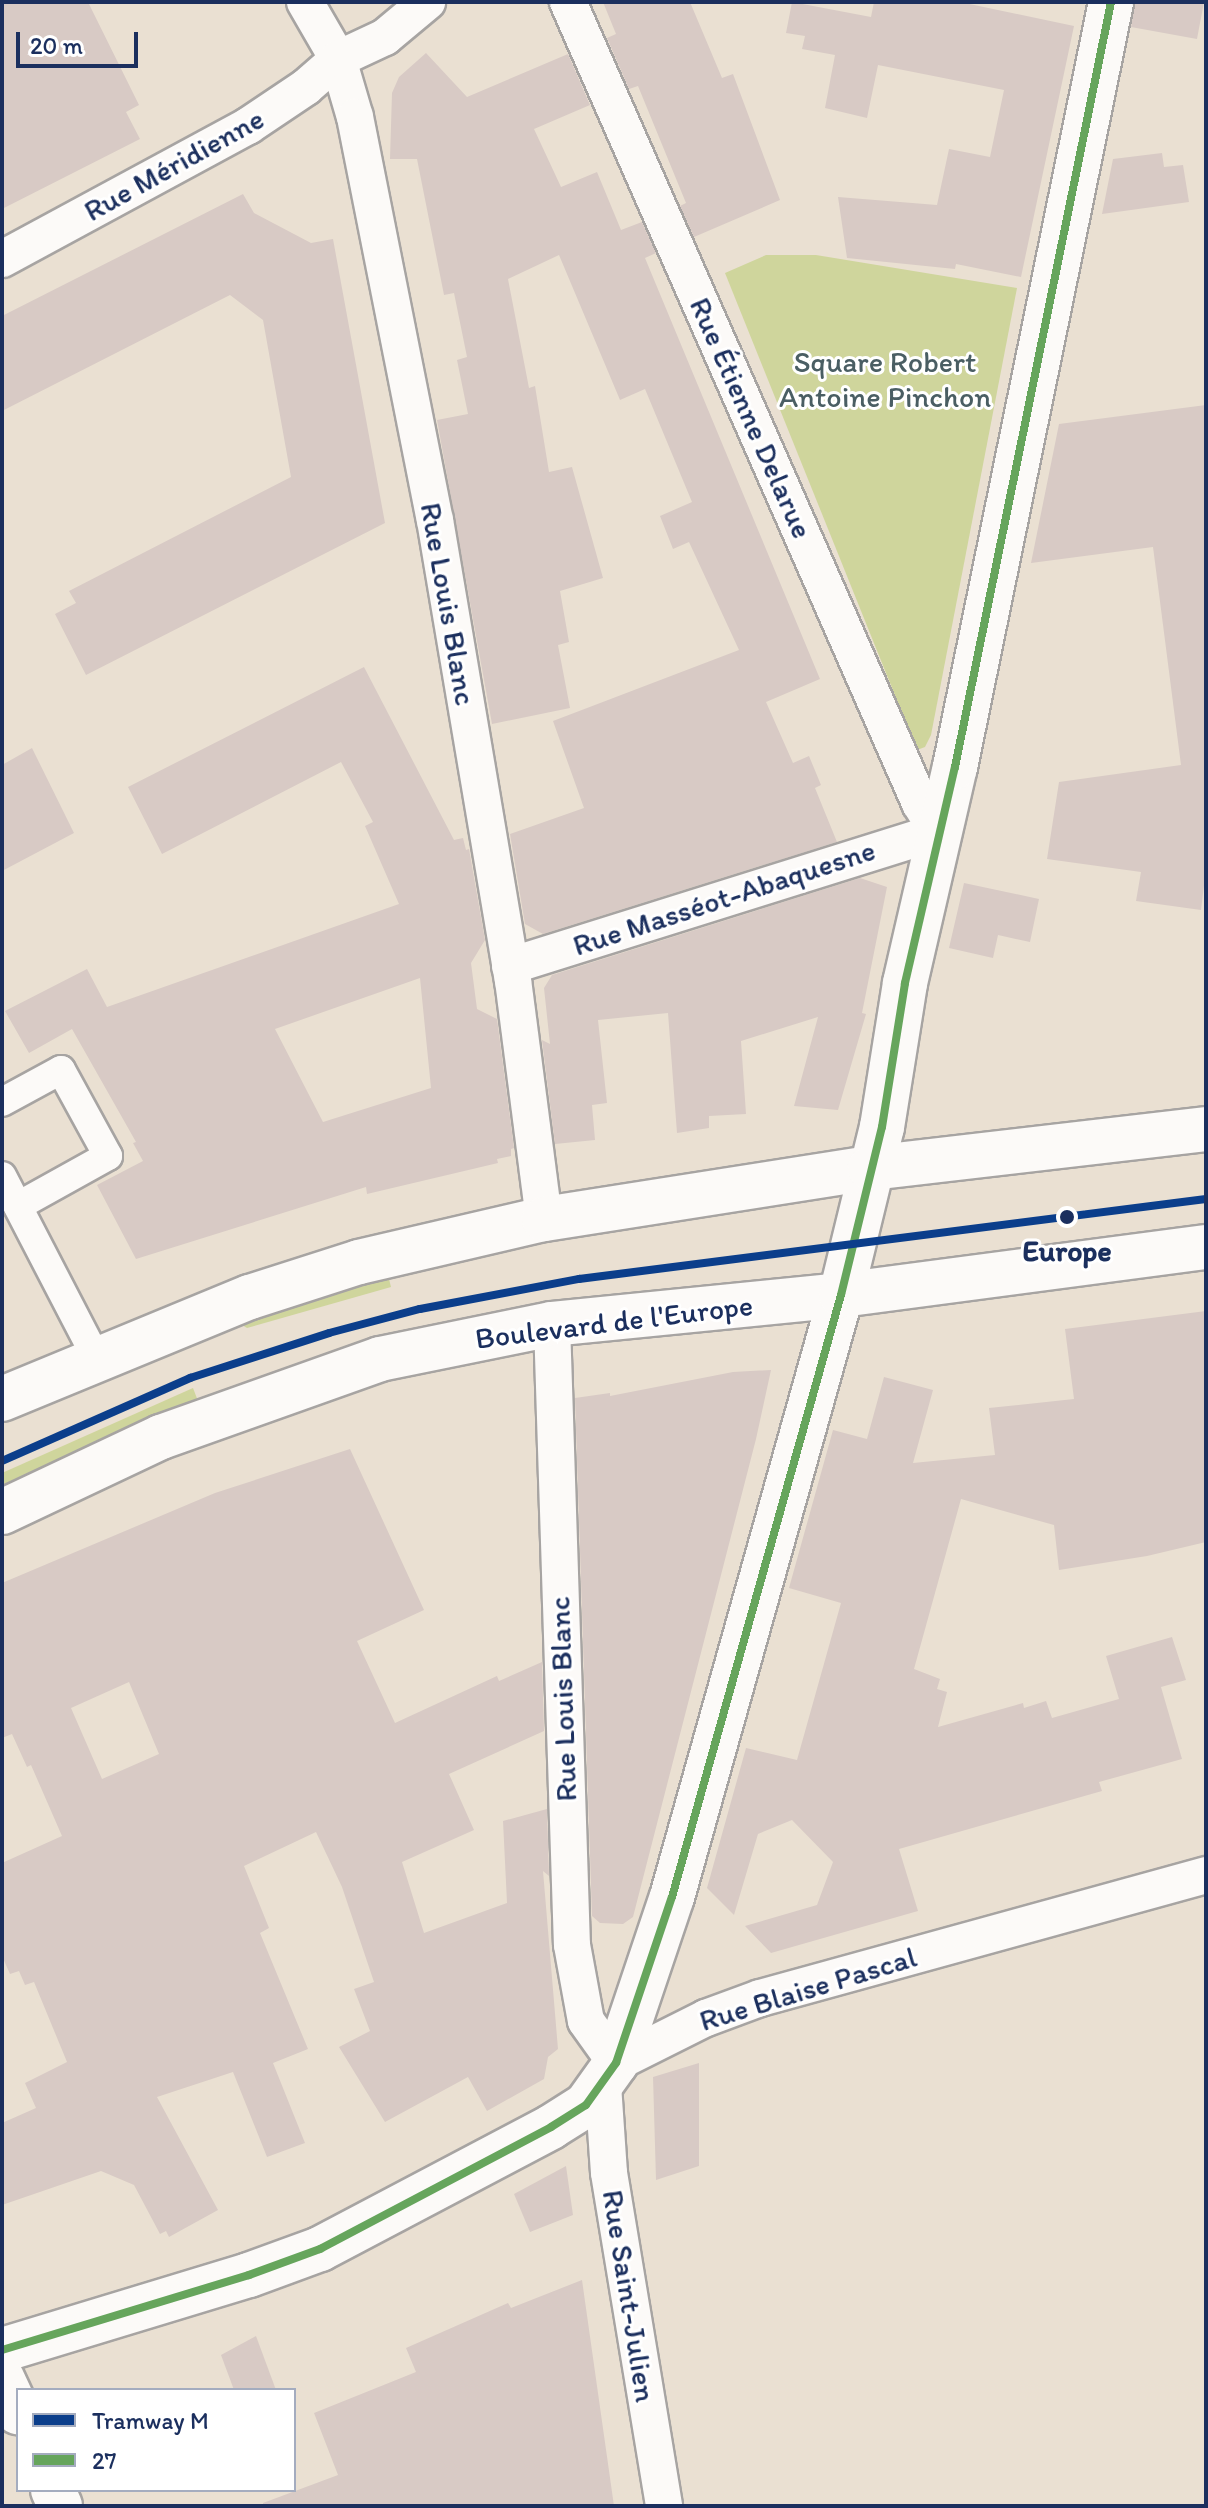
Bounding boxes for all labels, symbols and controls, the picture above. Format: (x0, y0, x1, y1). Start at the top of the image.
scale bar (20, 16, 142, 66)
text: 20 m (30, 31, 83, 60)
street label: Rue Méridienne (78, 101, 270, 229)
street label: Rue Étienne Delarue (682, 292, 820, 544)
park label: Square Robert Antoine Pinchon (779, 344, 991, 414)
street label: Rue Louis Blanc (413, 500, 483, 708)
street label: Rue Masséot-Abaquesne (568, 832, 880, 964)
marker: Europe (1055, 1205, 1079, 1229)
place label: Europe (1022, 1233, 1112, 1269)
street label: Boulevard de l'Europe (473, 1287, 755, 1357)
street label: Rue Louis Blanc (541, 1596, 585, 1802)
street label: Rue Blaise Pascal (696, 1939, 920, 2039)
street label: Rue Saint-Julien (594, 2188, 664, 2404)
legend (16, 2388, 296, 2492)
text: Tramway M (92, 2406, 209, 2435)
text: 27 (92, 2446, 117, 2475)

